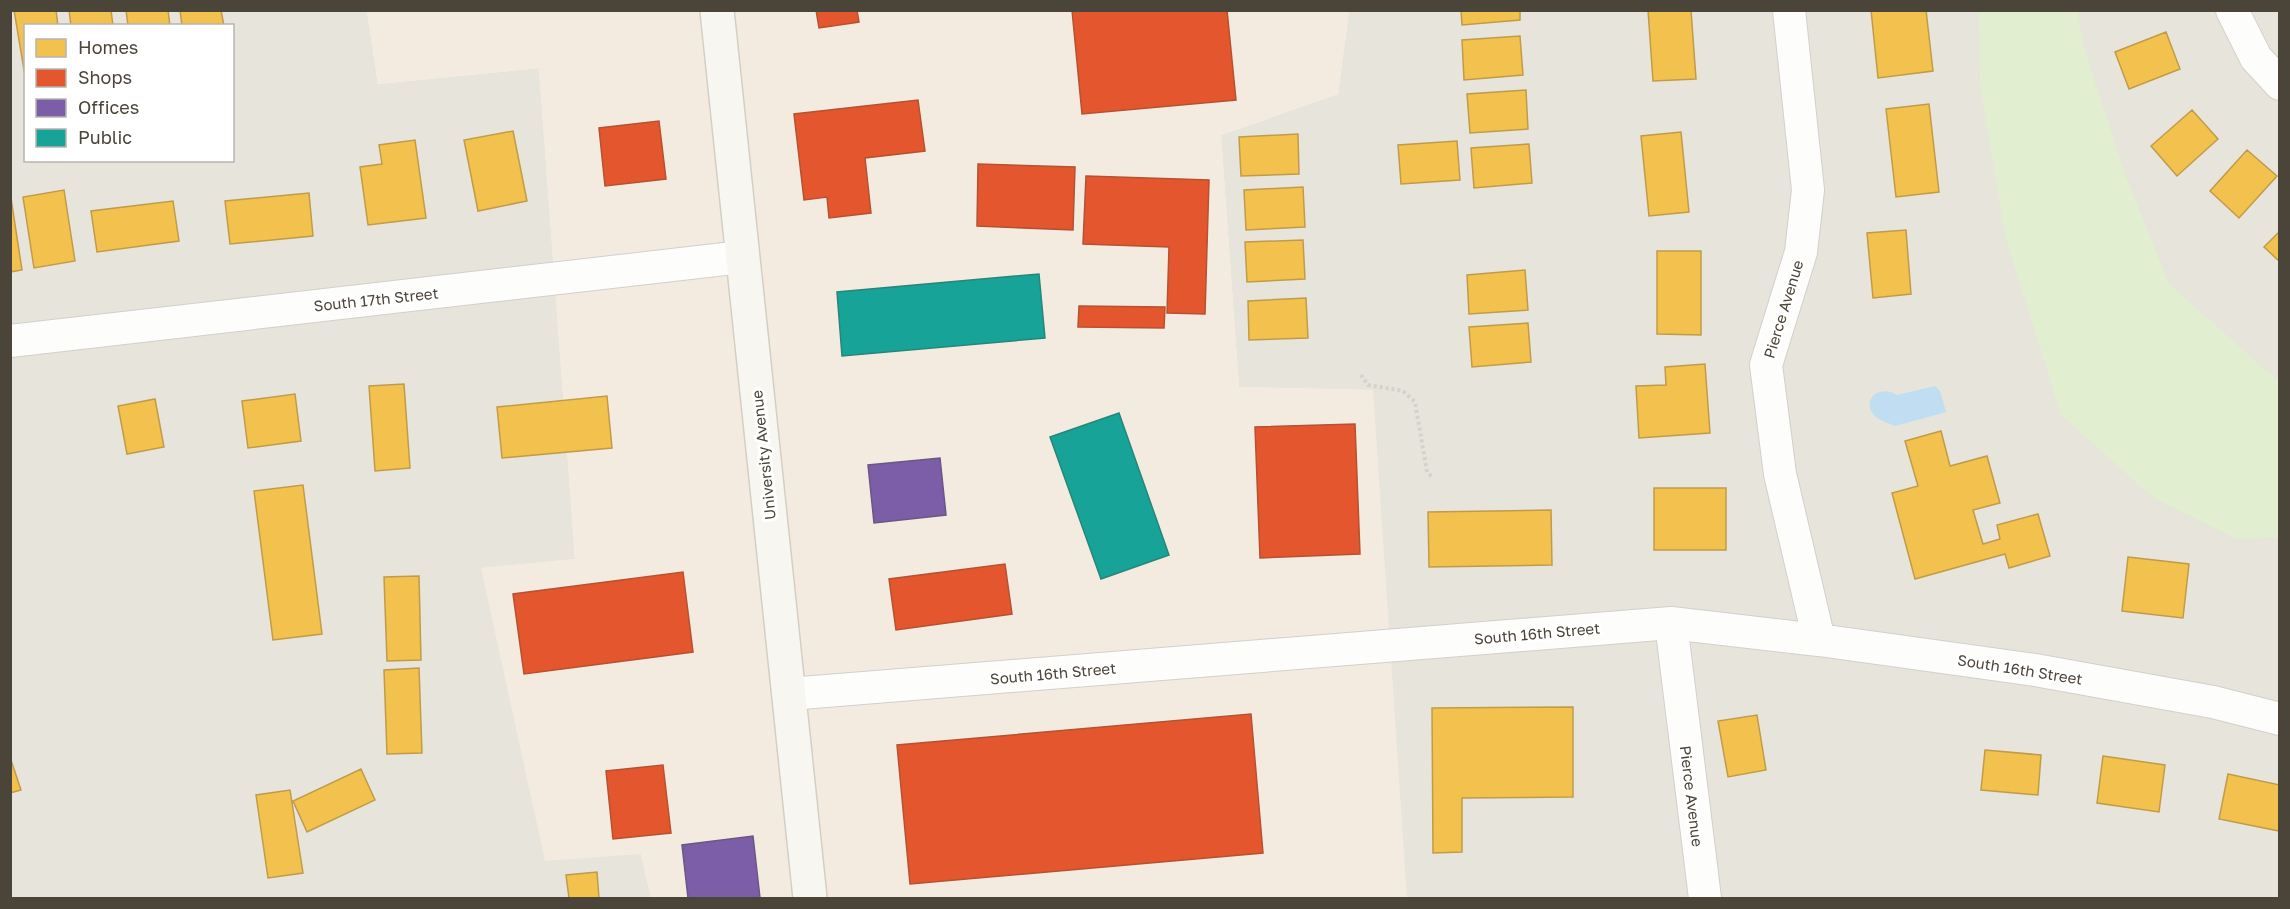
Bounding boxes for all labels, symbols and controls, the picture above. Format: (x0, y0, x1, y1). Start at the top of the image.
legend (24, 24, 234, 162)
text: Homes (78, 36, 138, 58)
text: Shops (78, 66, 132, 88)
text: Offices (78, 96, 139, 118)
text: Public (78, 126, 132, 148)
street label: Pierce Avenue (1760, 257, 1807, 360)
street label: South 17th Street (313, 284, 439, 314)
street label: University Avenue (747, 389, 779, 521)
street label: South 16th Street (1473, 619, 1601, 647)
street label: South 16th Street (1956, 650, 2084, 688)
street label: South 16th Street (989, 659, 1117, 687)
street label: Pierce Avenue (1677, 744, 1707, 848)

